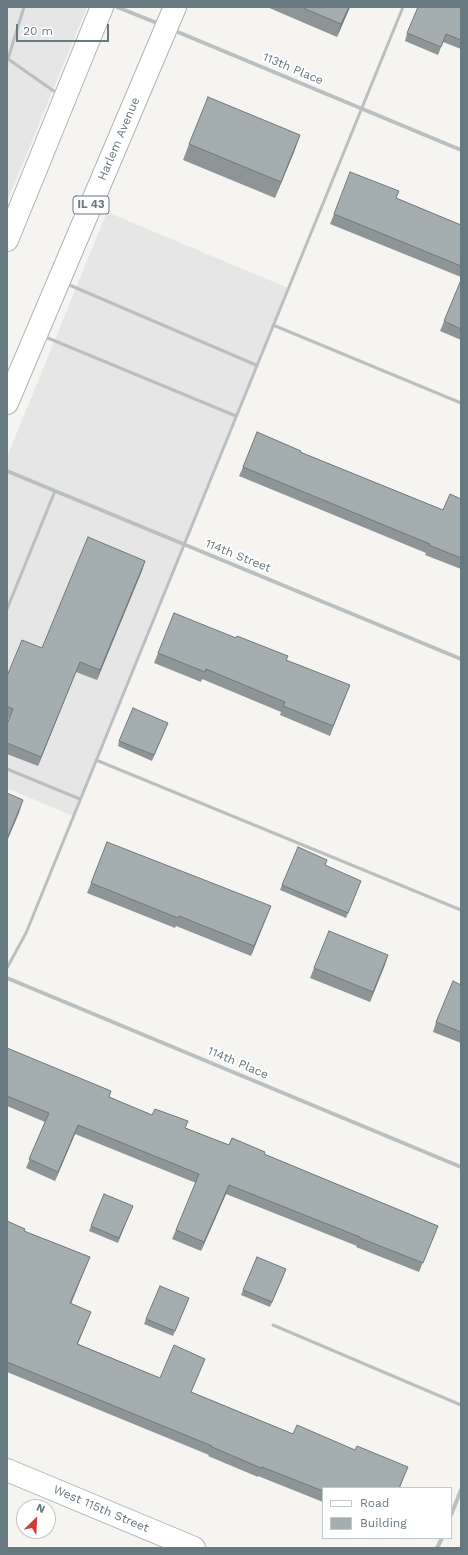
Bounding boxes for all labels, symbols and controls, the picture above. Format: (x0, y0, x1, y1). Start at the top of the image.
scale bar (18, 16, 111, 42)
text: 20 m (23, 24, 53, 38)
street label: 113th Place (261, 50, 325, 88)
street label: Harlem Avenue (95, 95, 143, 183)
road number: IL 43 (73, 196, 109, 214)
street label: 114th Street (203, 536, 273, 576)
street label: 114th Place (205, 1044, 271, 1082)
street label: West 115th Street (51, 1482, 151, 1536)
legend (322, 1487, 452, 1539)
text: Road (360, 1496, 389, 1510)
north arrow (16, 1499, 56, 1539)
text: N (34, 1501, 47, 1516)
text: Building (360, 1516, 407, 1530)

